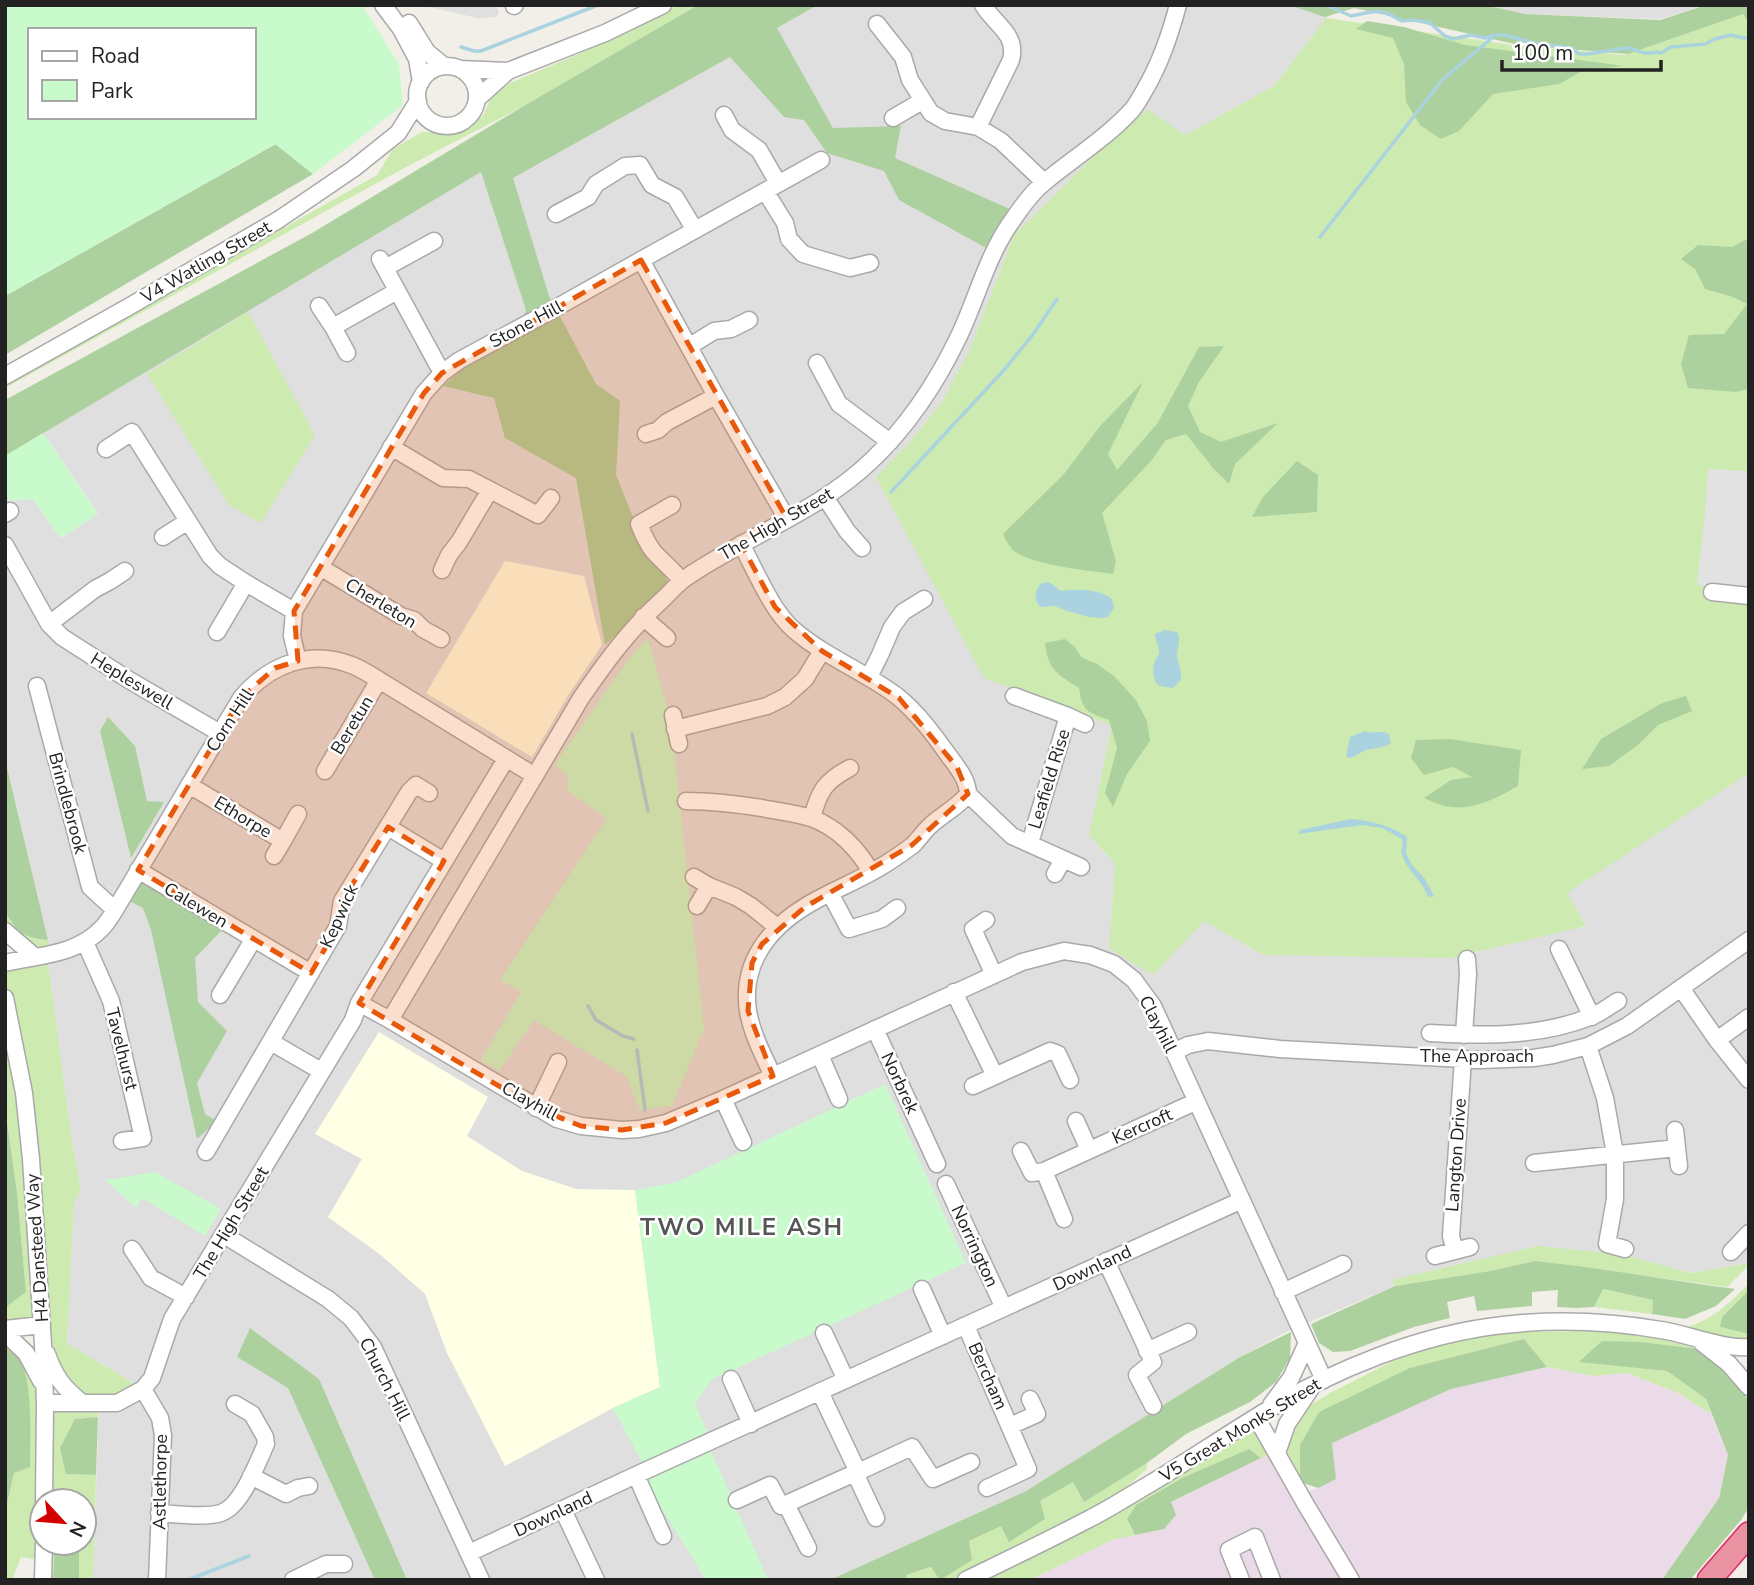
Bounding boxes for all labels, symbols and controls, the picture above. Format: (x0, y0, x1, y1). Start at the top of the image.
legend (28, 28, 256, 119)
scale bar (1502, 28, 1661, 72)
text: 100 m (1512, 39, 1573, 67)
text: Road (91, 42, 140, 70)
text: Park (91, 77, 133, 105)
street label: V4 Watling Street (136, 215, 276, 310)
street label: Stone Hill (485, 294, 568, 353)
street label: The High Street (715, 481, 838, 566)
street label: Cherleton (341, 572, 421, 634)
street label: Hepleswell (86, 647, 178, 715)
street label: Corn Hill (201, 683, 260, 756)
street label: Beretun (325, 691, 379, 759)
street label: Leafield Rise (1022, 726, 1076, 832)
street label: Brindlebrook (43, 750, 93, 857)
street label: Ethorpe (210, 790, 276, 844)
street label: Calewen (159, 876, 233, 934)
street label: Kepwick (314, 879, 364, 952)
street label: Clayhill (1133, 991, 1183, 1057)
street label: Tavelhurst (100, 1005, 144, 1094)
street label: The Approach (1420, 1044, 1534, 1068)
street label: Norbrek (875, 1048, 925, 1119)
street label: Clayhill (497, 1076, 563, 1127)
street label: Langton Drive (1440, 1097, 1472, 1213)
street label: Kercroft (1108, 1102, 1176, 1150)
street label: The High Street (188, 1162, 275, 1284)
street label: H4 Dansteed Way (20, 1172, 54, 1323)
street label: Norrington (946, 1201, 1004, 1291)
district label: TWO MILE ASH (640, 1211, 844, 1243)
street label: Downland (1049, 1239, 1135, 1297)
street label: Church Hill (354, 1333, 417, 1425)
street label: Bercham (962, 1338, 1014, 1414)
street label: V5 Great Monks Street (1154, 1372, 1326, 1488)
street label: Astlethorpe (147, 1434, 173, 1530)
street label: Downland (510, 1485, 596, 1543)
north arrow (28, 1487, 98, 1557)
text: N (63, 1517, 92, 1541)

